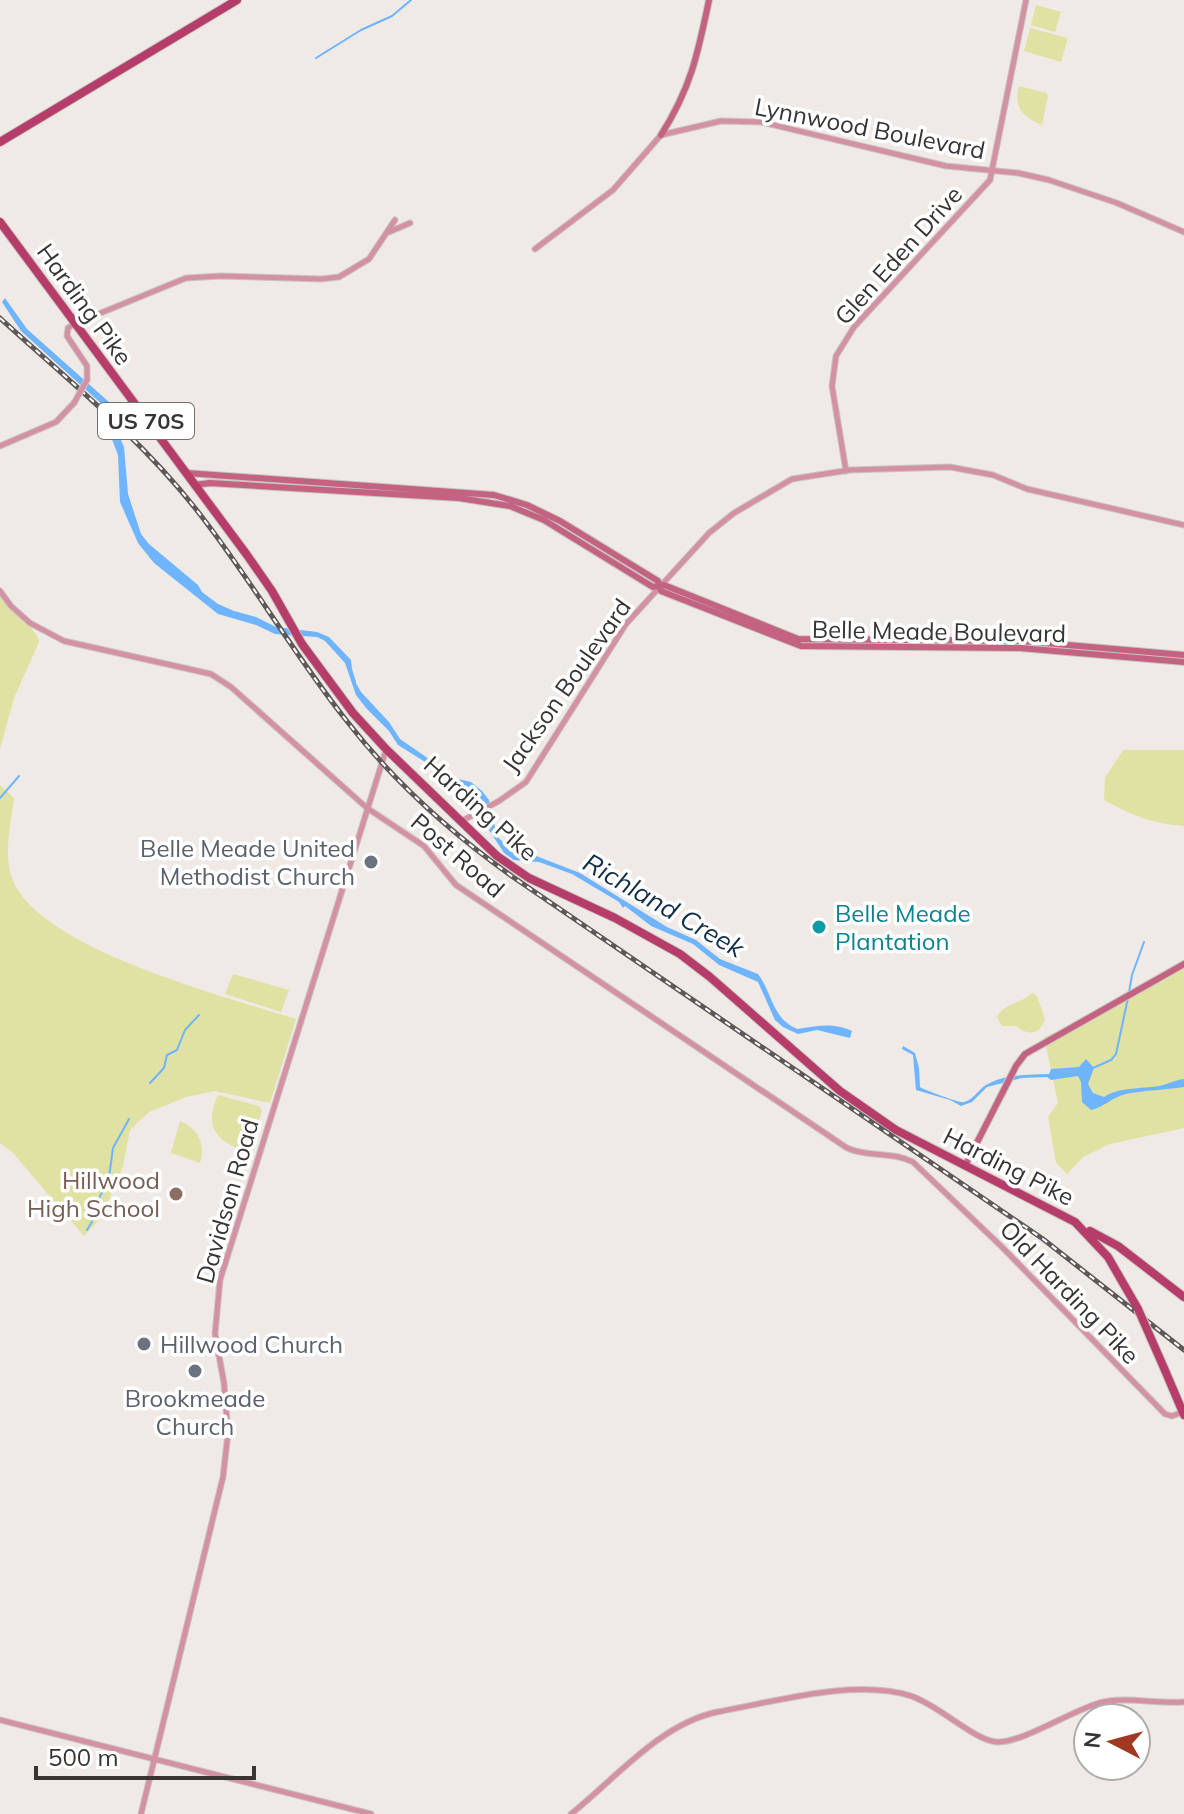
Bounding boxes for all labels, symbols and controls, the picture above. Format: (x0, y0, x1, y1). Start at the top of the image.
street label: Lynnwood Boulevard (752, 91, 988, 165)
street label: Glen Eden Drive (828, 179, 968, 331)
street label: Harding Pike (31, 237, 139, 371)
road number: US 70S (98, 403, 194, 439)
street label: Jackson Boulevard (495, 593, 637, 777)
street label: Belle Meade Boulevard (812, 614, 1066, 648)
street label: Harding Pike (418, 749, 544, 867)
street label: Post Road (405, 806, 511, 904)
place label: Belle Meade United Methodist Church (140, 833, 355, 891)
water label: Richland Creek (578, 846, 751, 965)
marker: Belle Meade United Methodist Church (362, 853, 380, 871)
place label: Belle Meade Plantation (835, 898, 971, 956)
marker: Belle Meade Plantation (810, 918, 828, 936)
street label: Davidson Road (189, 1115, 265, 1287)
street label: Harding Pike (939, 1120, 1079, 1212)
place label: Hillwood High School (27, 1165, 160, 1223)
marker: Hillwood High School (167, 1185, 185, 1203)
street label: Old Harding Pike (994, 1214, 1146, 1370)
place label: Hillwood Church (160, 1329, 343, 1359)
marker: Hillwood Church (135, 1335, 153, 1353)
marker: Brookmeade Church (186, 1362, 204, 1380)
place label: Brookmeade Church (125, 1383, 265, 1441)
north arrow (1072, 1702, 1152, 1782)
scale bar (36, 1730, 254, 1780)
text: N (1077, 1730, 1107, 1750)
text: 500 m (48, 1742, 119, 1772)

